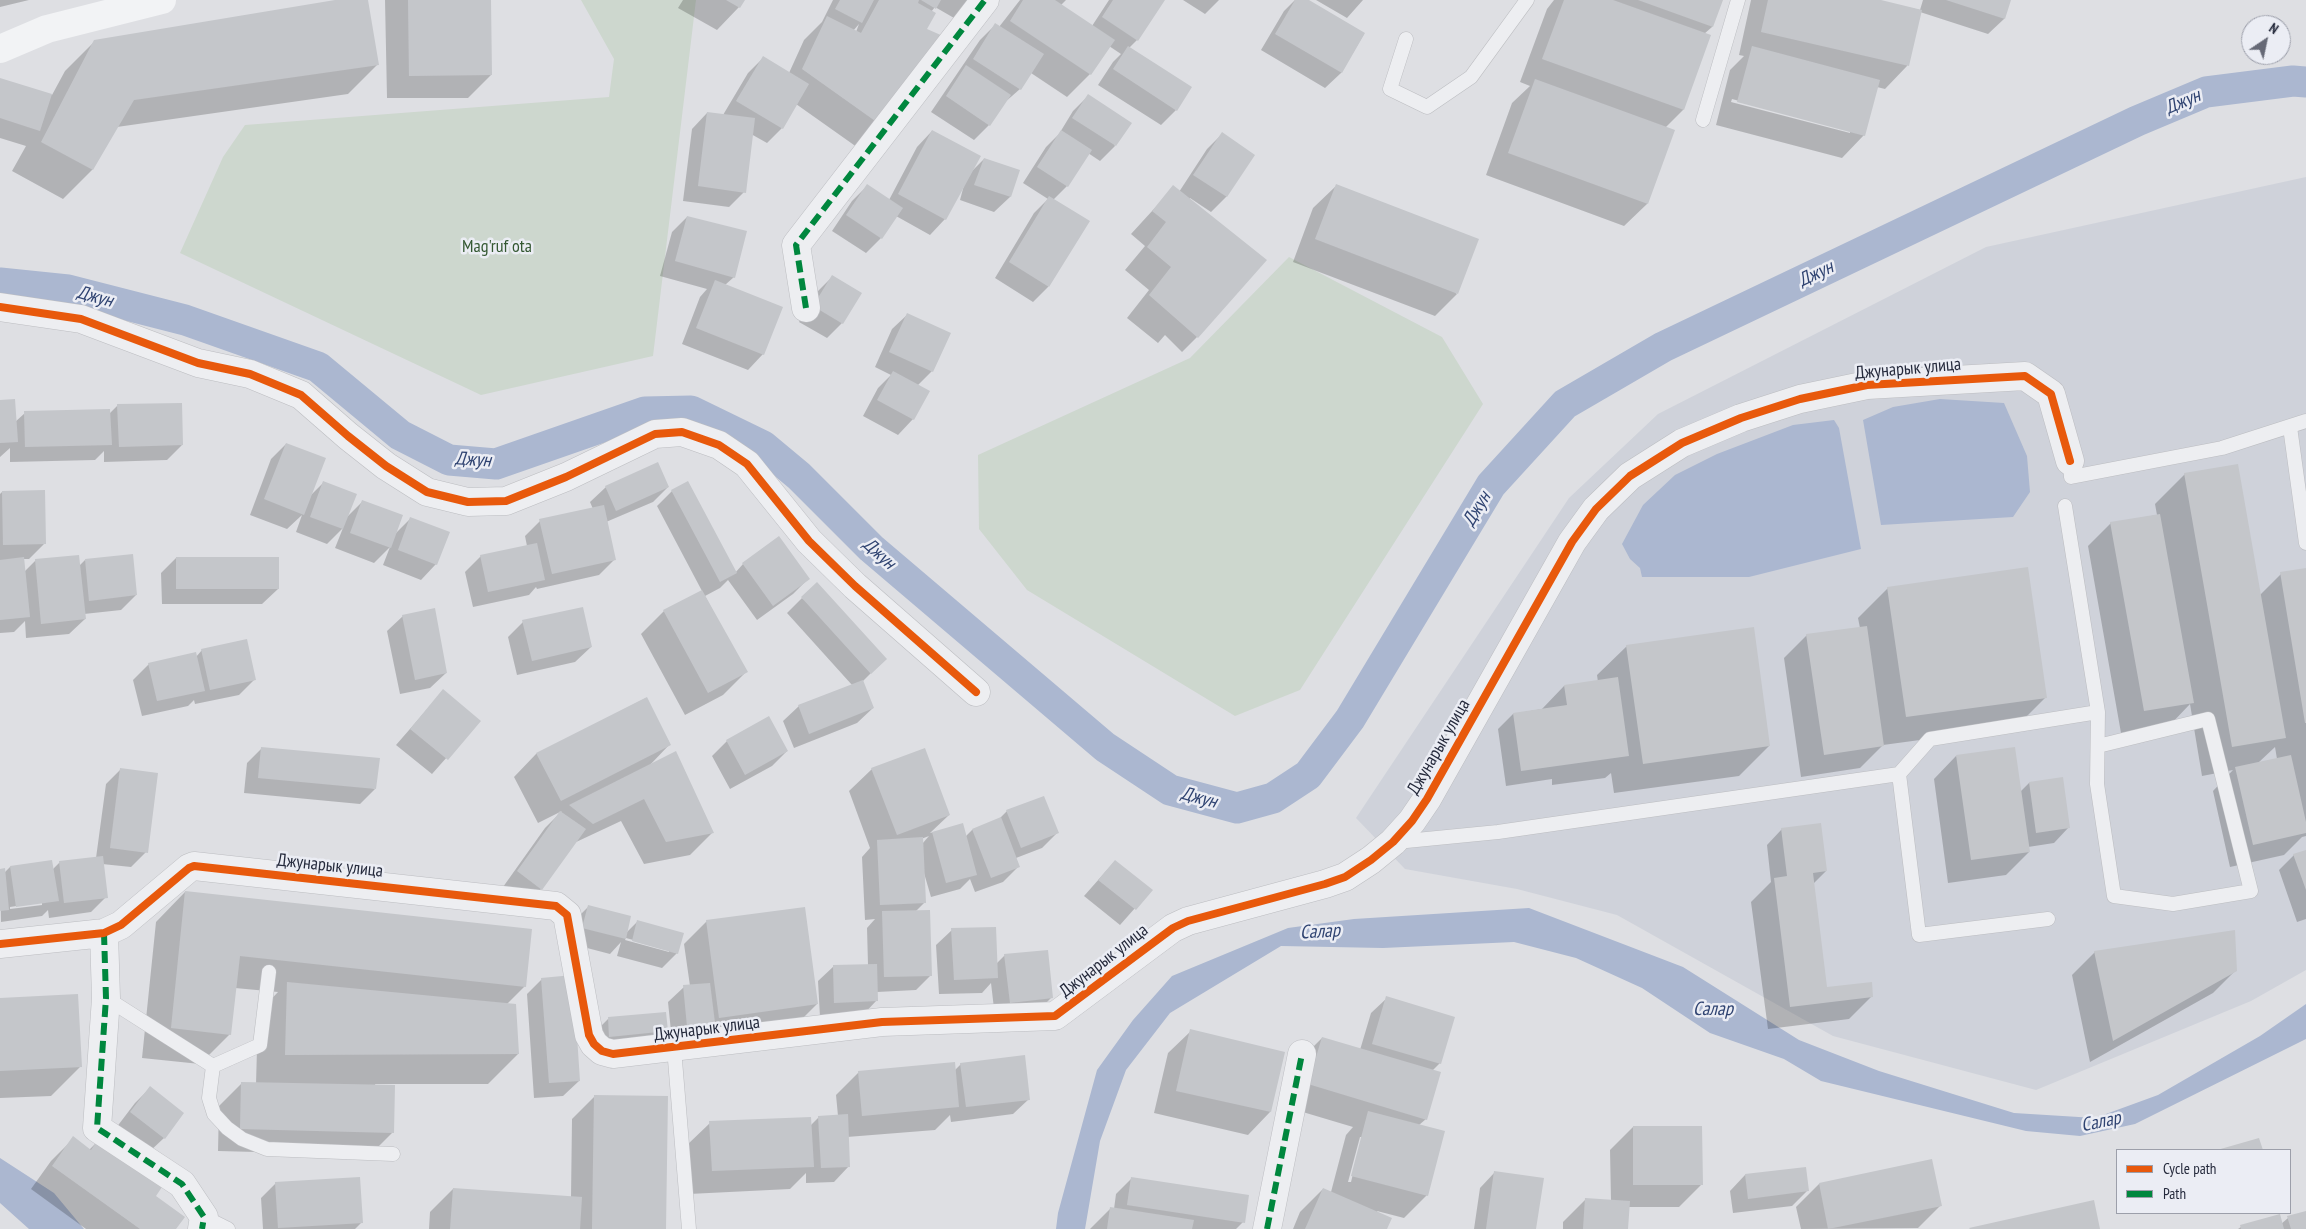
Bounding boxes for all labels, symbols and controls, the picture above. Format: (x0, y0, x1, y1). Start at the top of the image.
north arrow (2241, 15, 2291, 65)
text: N (2266, 19, 2282, 38)
water label: Джун (2162, 84, 2204, 120)
park label: Mag'ruf ota (462, 236, 532, 258)
water label: Джун (1795, 256, 1837, 292)
water label: Джун (75, 281, 115, 313)
street label: Джунарык улица (1854, 354, 1962, 384)
water label: Джун (454, 447, 492, 473)
water label: Джун (1458, 488, 1496, 530)
water label: Джун (858, 534, 900, 574)
street label: Джунарык улица (1403, 696, 1475, 798)
water label: Джун (1179, 782, 1219, 814)
street label: Джунарык улица (276, 850, 384, 882)
street label: Джунарык улица (1055, 920, 1153, 1002)
water label: Салар (1299, 920, 1341, 944)
water label: Салар (1693, 999, 1733, 1021)
street label: Джунарык улица (653, 1012, 761, 1046)
water label: Салар (2079, 1107, 2123, 1137)
legend (2116, 1149, 2291, 1214)
text: Cycle path (2163, 1159, 2216, 1178)
text: Path (2163, 1184, 2186, 1203)

